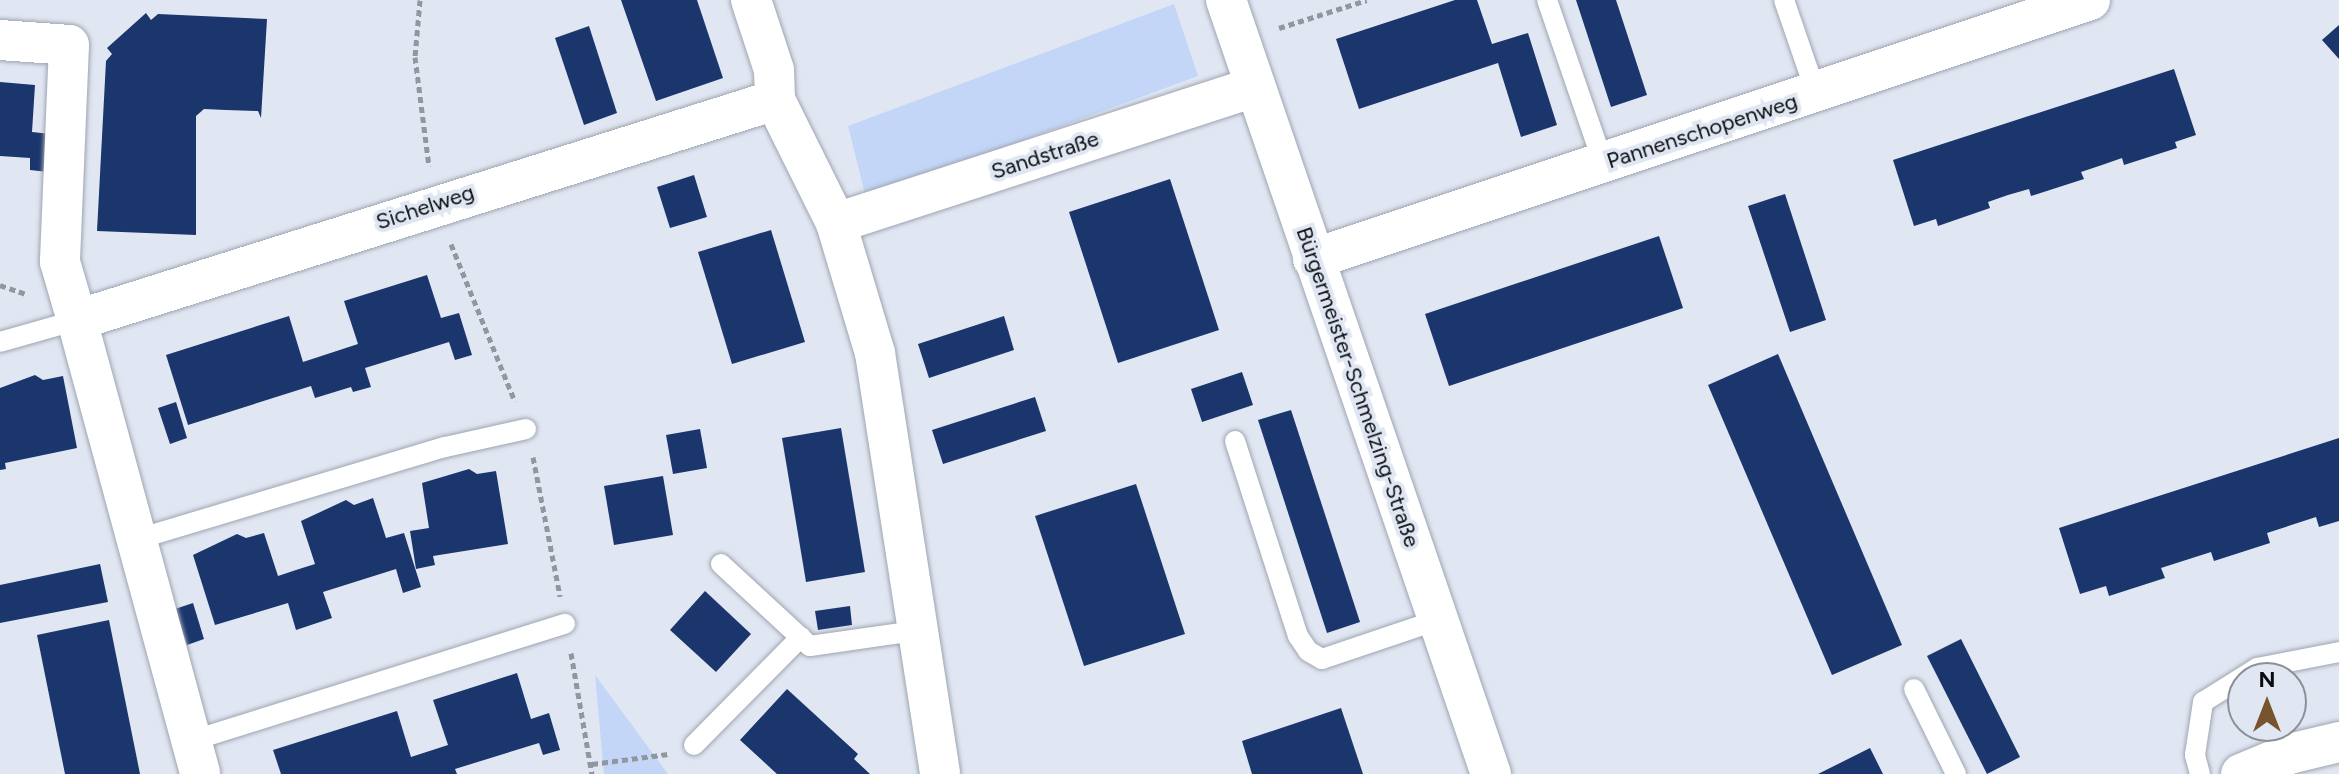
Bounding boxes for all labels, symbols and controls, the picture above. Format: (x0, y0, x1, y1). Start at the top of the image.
street label: Pannenschopenweg (1603, 88, 1801, 174)
street label: Sandstraße (988, 125, 1102, 185)
street label: Sichelweg (373, 179, 477, 235)
street label: Bürgermeister-Schmelzing-Straße (1291, 223, 1425, 551)
north arrow (2227, 662, 2307, 742)
text: N (2258, 666, 2276, 693)

